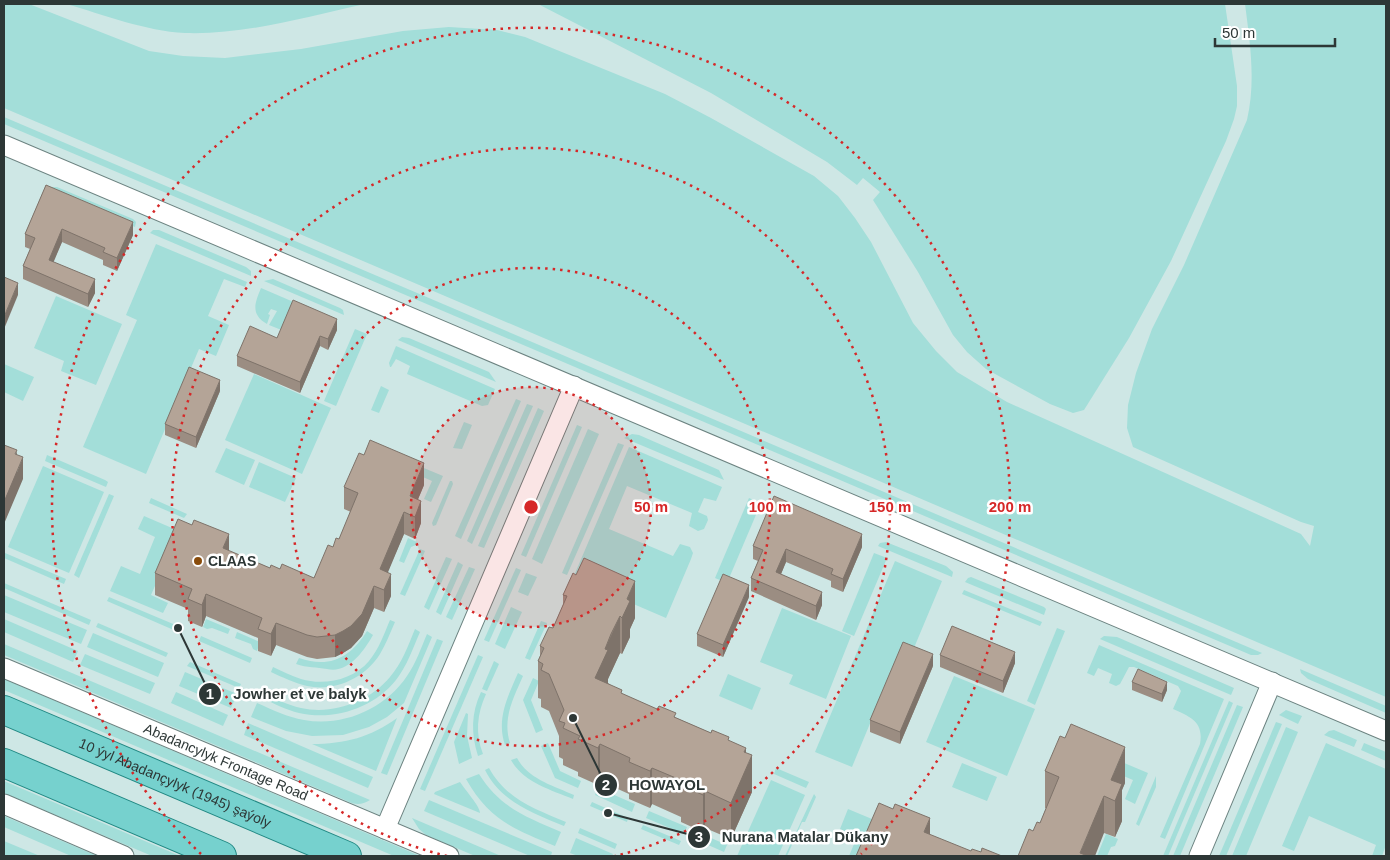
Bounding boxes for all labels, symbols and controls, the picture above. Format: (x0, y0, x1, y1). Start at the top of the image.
scale bar (1215, 15, 1335, 47)
text: 50 m (1222, 24, 1255, 41)
centre of rings (522, 498, 540, 516)
text: 50 m (634, 498, 668, 515)
text: 100 m (749, 498, 791, 515)
text: 150 m (869, 498, 911, 515)
text: 200 m (989, 498, 1031, 515)
place label: CLAAS (208, 553, 256, 569)
marker: CLAAS (192, 555, 204, 567)
callout: Jowher et ve balyk (198, 679, 376, 709)
text: 1 (206, 685, 214, 702)
text: Jowher et ve balyk (233, 685, 367, 702)
street label: Abadancylyk Frontage Road (141, 720, 311, 804)
street label: 10 ýyl Abadançylyk (1945) şaýoly (77, 735, 274, 831)
callout: HOWAYOL (594, 770, 715, 800)
text: 2 (602, 776, 610, 793)
text: HOWAYOL (629, 776, 705, 793)
callout: Nurana Matalar Dükany (687, 822, 898, 852)
text: 3 (695, 828, 703, 845)
text: Nurana Matalar Dükany (722, 828, 889, 845)

